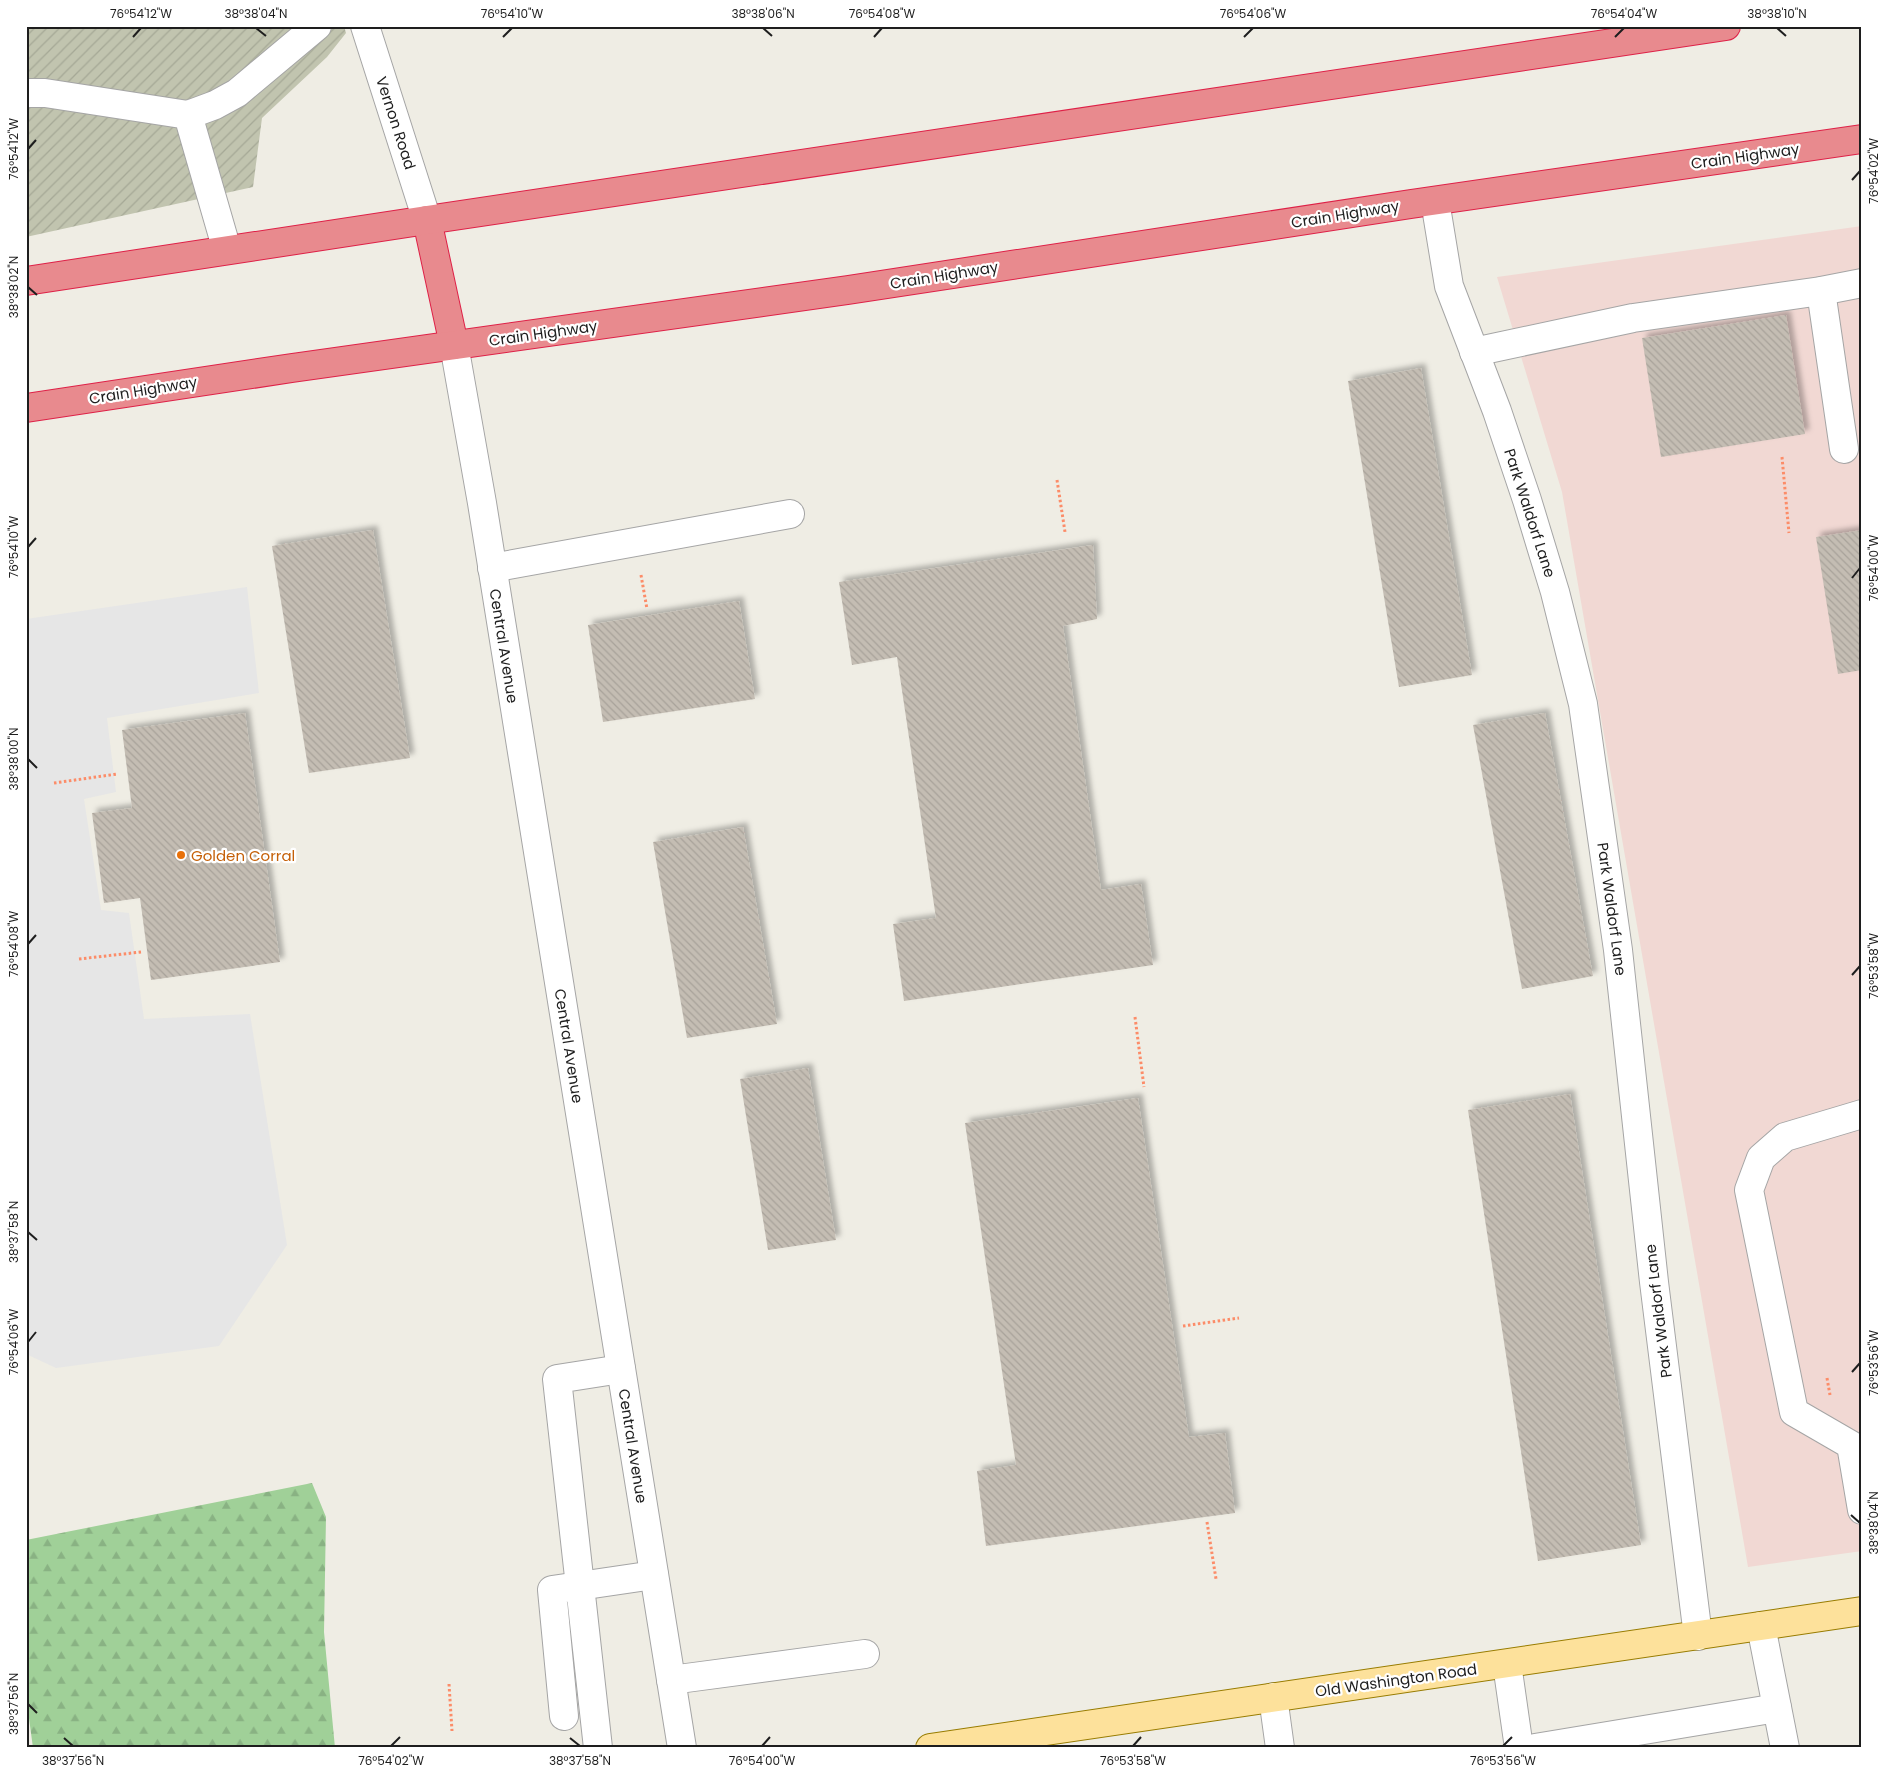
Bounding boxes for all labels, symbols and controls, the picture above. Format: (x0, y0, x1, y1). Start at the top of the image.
text: 76°54'12"W (110, 5, 172, 22)
text: 38°38'04"N (224, 5, 288, 22)
text: 76°54'10"W (481, 5, 544, 22)
text: 38°38'06"N (731, 5, 795, 22)
text: 76°54'08"W (849, 5, 915, 22)
text: 76°54'06"W (1220, 5, 1287, 22)
text: 76°54'04"W (1591, 5, 1657, 22)
text: 38°38'10"N (1747, 5, 1807, 22)
street label: Vernon Road (371, 74, 421, 172)
text: 76°54'12"W (5, 118, 22, 180)
street label: Crain Highway (1689, 138, 1801, 174)
text: 76°54'02"W (1865, 138, 1882, 204)
street label: Crain Highway (1289, 195, 1401, 233)
text: 38°38'02"N (5, 256, 22, 318)
street label: Crain Highway (888, 256, 1000, 294)
street label: Crain Highway (487, 315, 599, 351)
street label: Crain Highway (87, 371, 199, 409)
street label: Park Waldorf Lane (1499, 446, 1561, 580)
text: 76°54'10"W (5, 515, 22, 578)
text: 76°54'00"W (1865, 535, 1882, 601)
street label: Central Avenue (485, 587, 523, 705)
text: 38°38'00"N (5, 727, 22, 791)
street label: Park Waldorf Lane (1592, 841, 1632, 977)
place label: Golden Corral (191, 845, 295, 866)
marker: Golden Corral (175, 849, 187, 861)
text: 76°54'08"W (5, 911, 22, 977)
text: 76°53'58"W (1865, 933, 1882, 999)
street label: Central Avenue (550, 987, 588, 1105)
text: 38°37'58"N (5, 1201, 22, 1263)
street label: Park Waldorf Lane (1639, 1243, 1677, 1379)
text: 76°54'06"W (5, 1308, 22, 1375)
text: 76°53'56"W (1865, 1330, 1882, 1396)
street label: Central Avenue (614, 1387, 652, 1505)
text: 38°38'04"N (1865, 1491, 1882, 1555)
street label: Old Washington Road (1314, 1658, 1478, 1702)
text: 38°37'56"N (5, 1673, 22, 1735)
text: 38°37'56"N (42, 1752, 104, 1769)
text: 76°54'02"W (358, 1752, 424, 1769)
text: 38°37'58"N (549, 1752, 611, 1769)
text: 76°54'00"W (729, 1752, 795, 1769)
text: 76°53'58"W (1100, 1752, 1166, 1769)
text: 76°53'56"W (1470, 1752, 1536, 1769)

